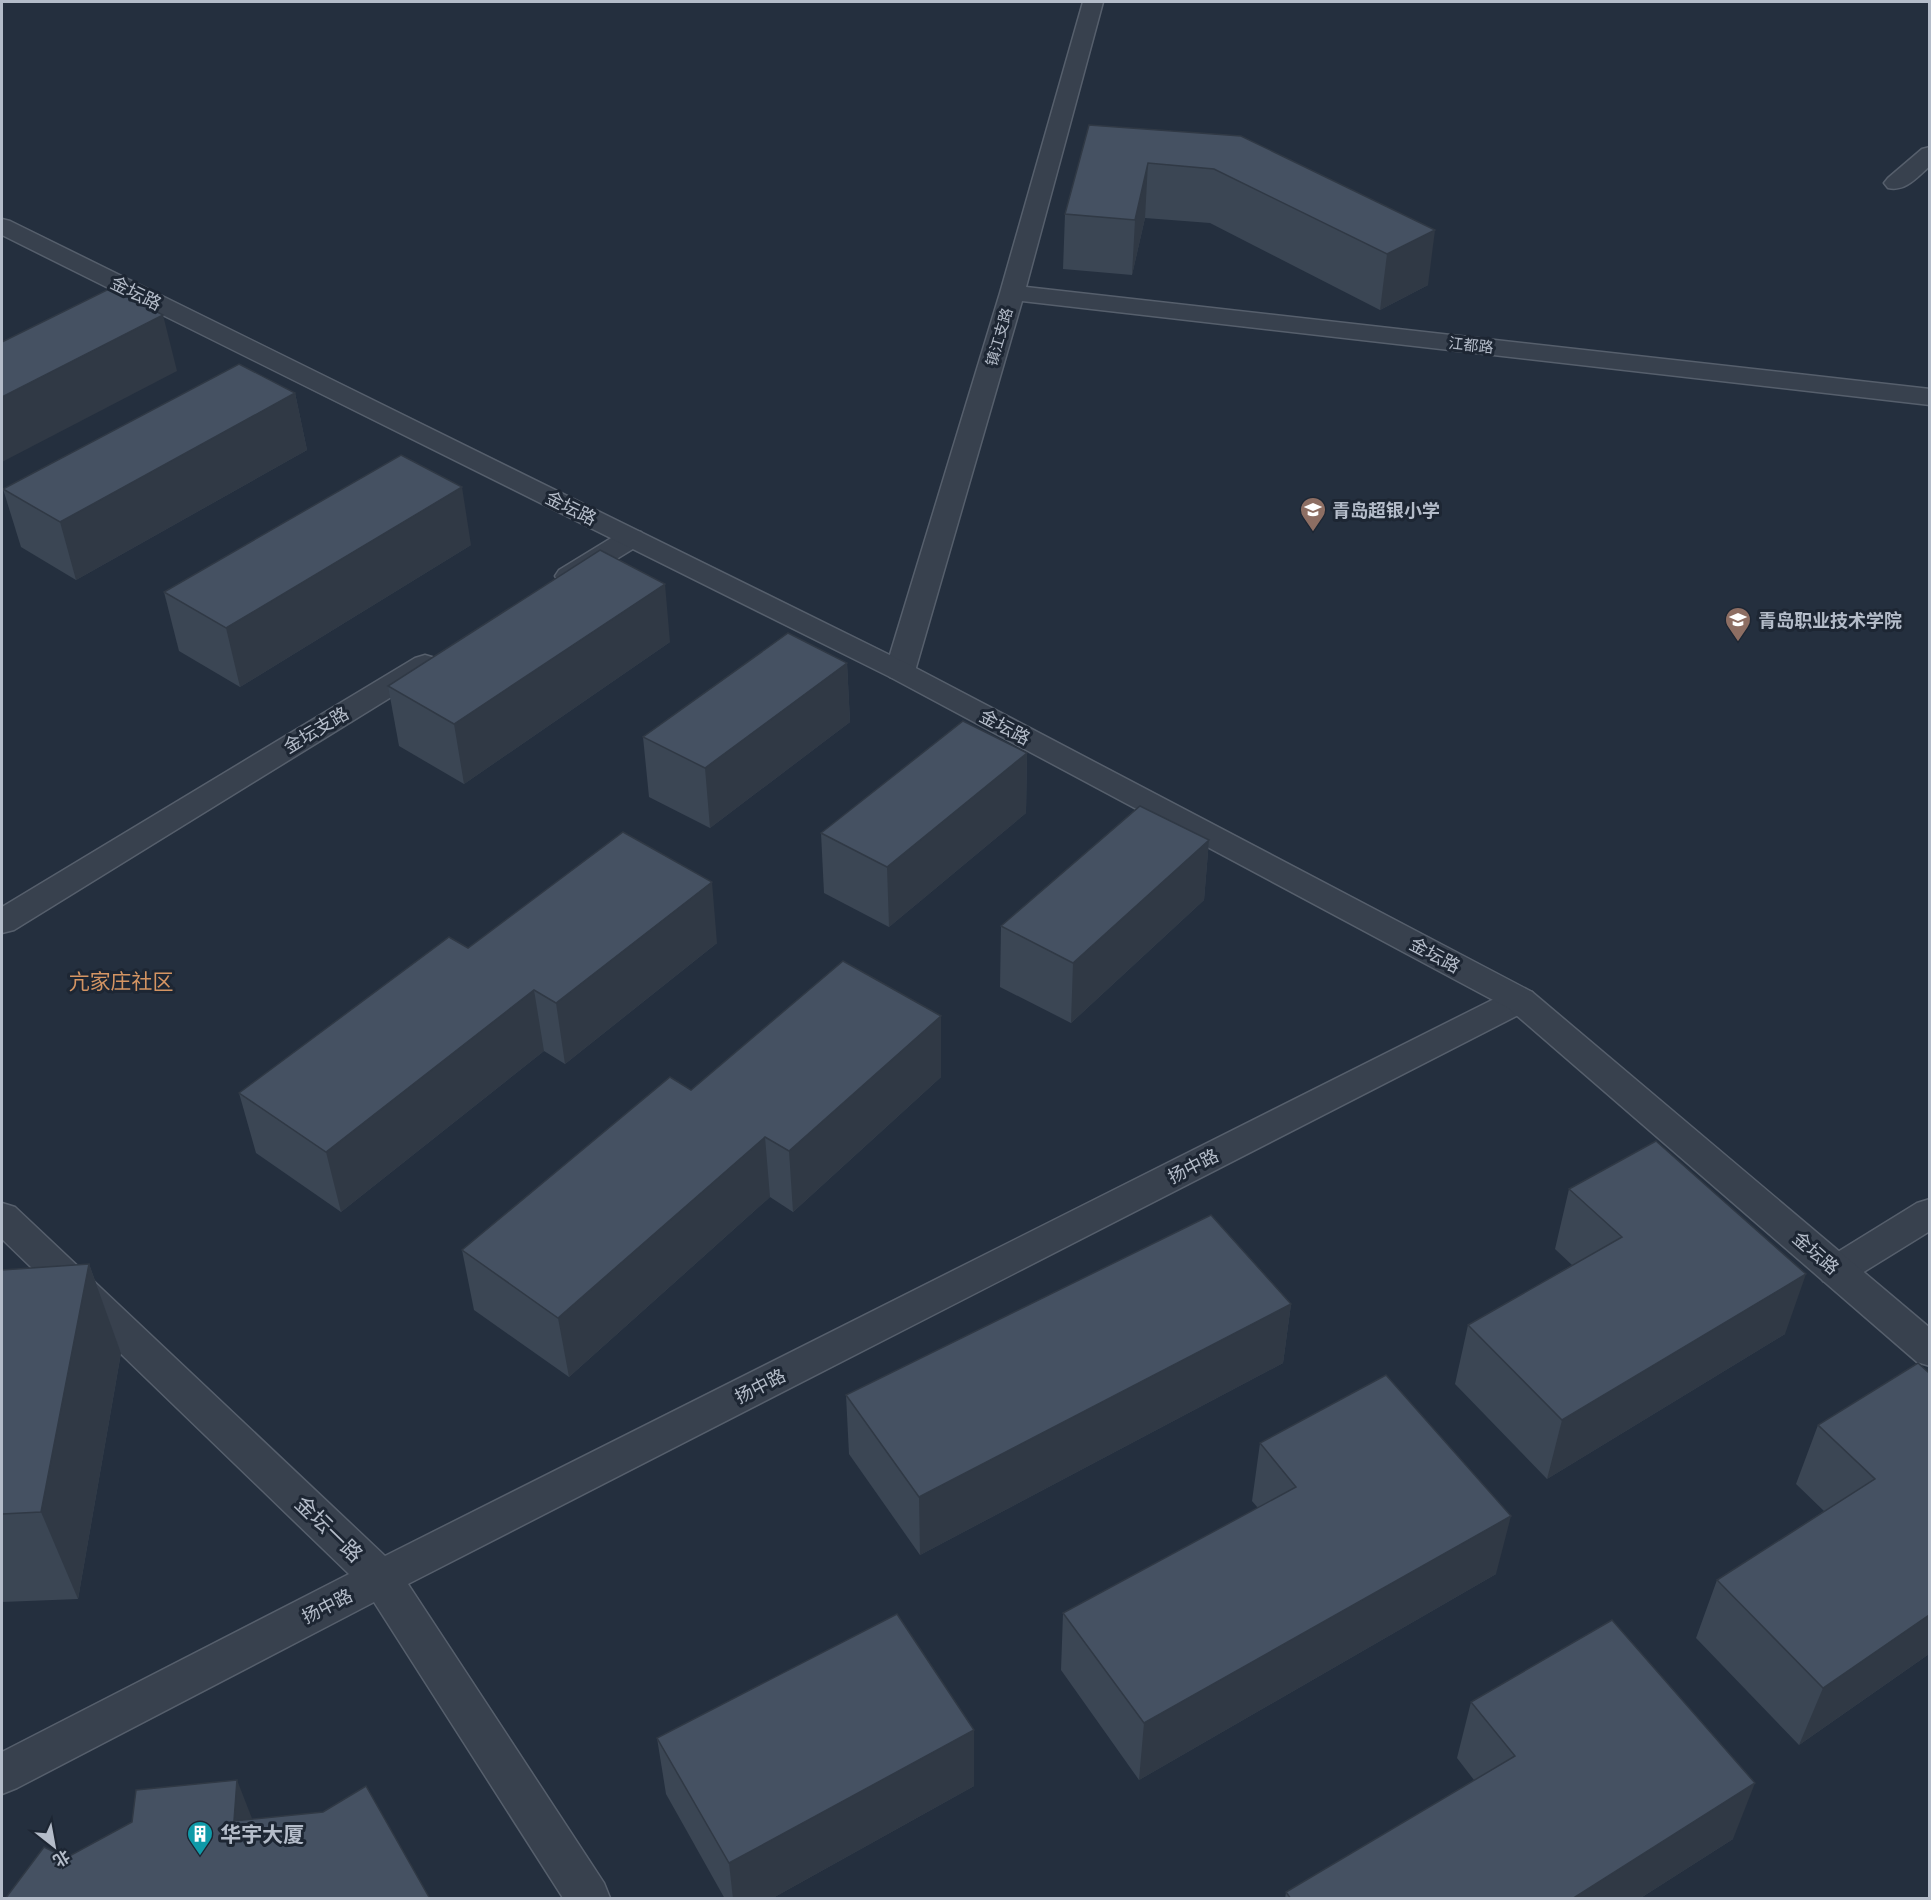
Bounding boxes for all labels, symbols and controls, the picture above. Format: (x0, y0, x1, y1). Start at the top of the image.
street label: 金坛路 (107, 272, 165, 314)
street label: 镇江支路 (982, 306, 1016, 368)
street label: 江都路 (1448, 333, 1494, 357)
street label: 金坛路 (542, 487, 600, 529)
school or university icon: 青岛超银小学 (1298, 495, 1328, 533)
place label: 青岛超银小学 (1332, 500, 1440, 521)
school or university icon: 青岛职业技术学院 (1723, 605, 1753, 643)
place label: 青岛职业技术学院 (1758, 610, 1902, 631)
street label: 金坛支路 (280, 702, 352, 758)
street label: 金坛路 (976, 705, 1034, 749)
street label: 金坛路 (1406, 933, 1464, 977)
district label: 亢家庄社区 (69, 969, 174, 994)
street label: 扬中路 (1164, 1144, 1222, 1188)
street label: 金坛路 (1789, 1227, 1843, 1279)
street label: 扬中路 (731, 1364, 789, 1408)
street label: 金坛一路 (290, 1491, 368, 1567)
street label: 扬中路 (298, 1584, 356, 1628)
north arrow (24, 1816, 84, 1876)
building icon: 华宇大厦 (185, 1819, 215, 1857)
place label: 华宇大厦 (220, 1822, 304, 1847)
text: 北 (50, 1846, 74, 1872)

